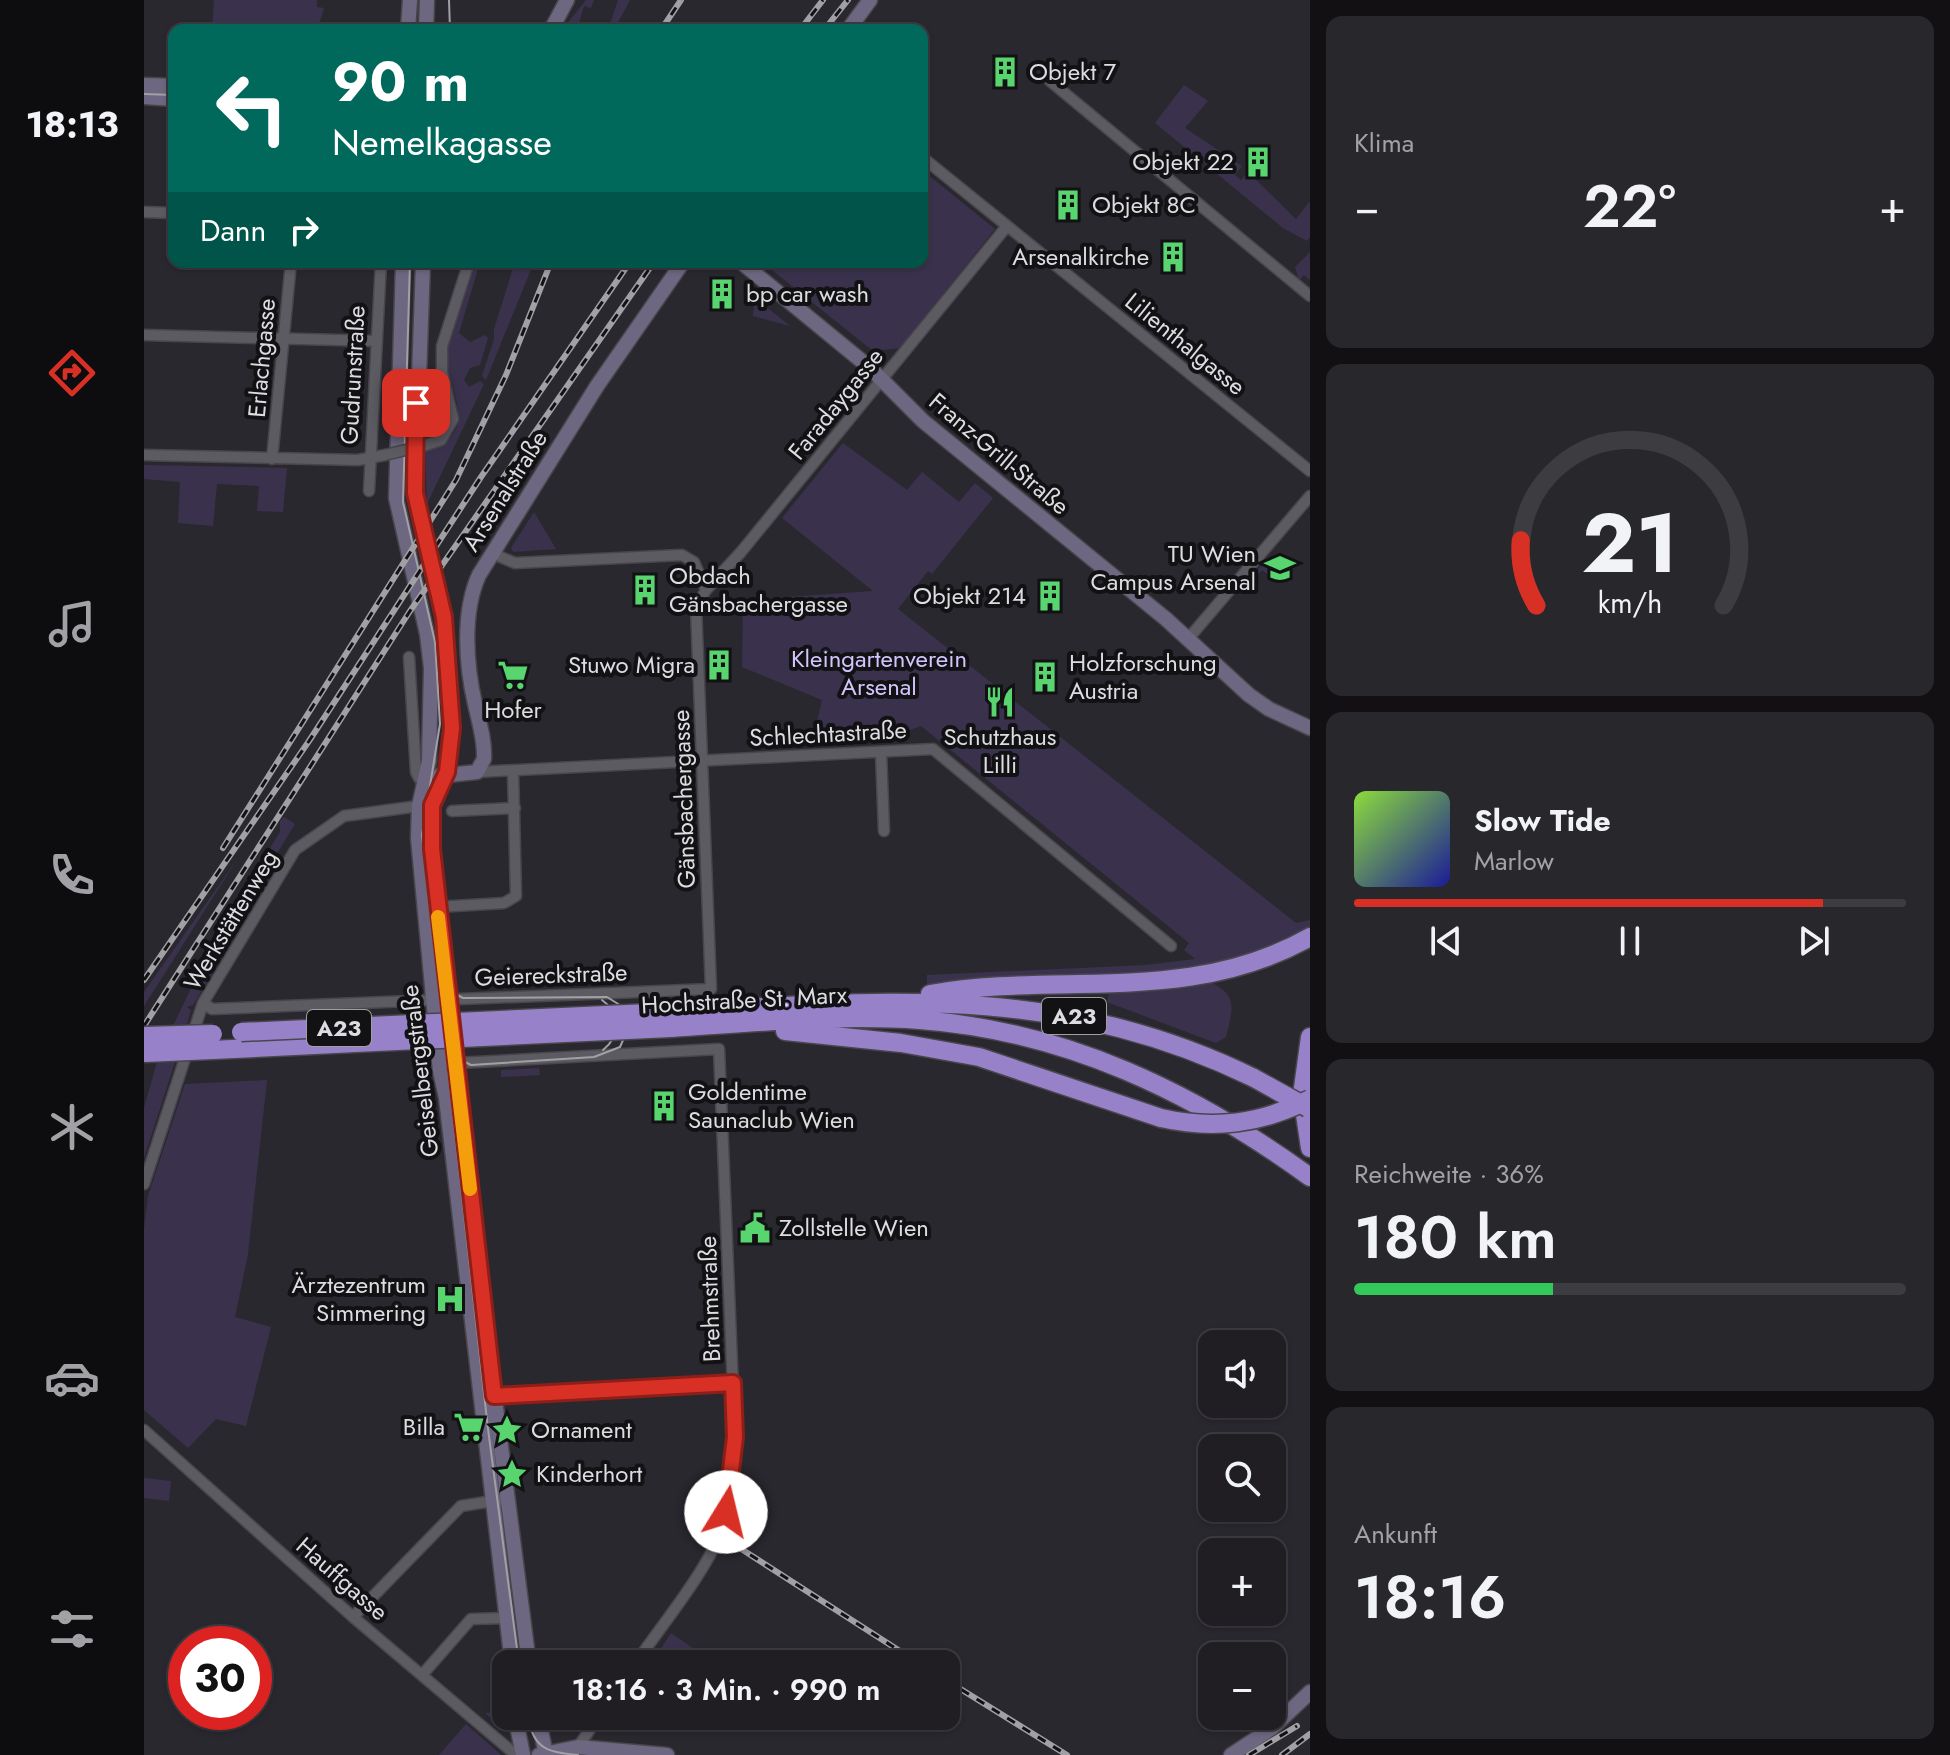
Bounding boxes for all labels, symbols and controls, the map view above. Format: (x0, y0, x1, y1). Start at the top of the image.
text: 90 m (332, 41, 469, 122)
place label: Objekt 7 (1029, 54, 1117, 89)
building icon: Objekt 7 (988, 55, 1022, 89)
icon: left (200, 56, 304, 160)
text: 18:13 (25, 98, 119, 150)
text: Nemelkagasse (332, 116, 552, 168)
text: Klima (1354, 124, 1414, 162)
place label: Objekt 22 (1132, 144, 1234, 179)
building icon: Objekt 22 (1241, 145, 1275, 179)
text: 22° (1583, 163, 1676, 250)
text: − (1354, 175, 1380, 239)
text: + (1879, 175, 1906, 239)
place label: Objekt 8C (1092, 187, 1196, 222)
building icon: Objekt 8C (1051, 188, 1085, 222)
icon: right (282, 208, 326, 252)
text: Dann (200, 209, 266, 252)
place label: Arsenalkirche (1012, 239, 1149, 274)
building icon: Arsenalkirche (1156, 240, 1190, 274)
place label: bp car wash (746, 276, 869, 311)
building icon: bp car wash (705, 277, 739, 311)
street label: Lilienthalgasse (1118, 284, 1253, 403)
street label: Erlachgasse (239, 297, 284, 419)
street label: Gudrunstraße (331, 304, 374, 446)
street label: Faradaygasse (780, 340, 892, 467)
icon: directions (44, 345, 100, 401)
pin (382, 369, 450, 437)
icon: arrive (394, 381, 438, 425)
street label: Franz-Grill-Straße (922, 384, 1077, 523)
street label: Arsenalstraße (453, 423, 556, 558)
text: 21 (1582, 482, 1678, 602)
place label: TU Wien Campus Arsenal (1090, 536, 1256, 599)
school or university icon: TU Wien Campus Arsenal (1263, 551, 1297, 585)
place label: Obdach Gänsbachergasse (669, 558, 848, 621)
building icon: Obdach Gänsbachergasse (628, 573, 662, 607)
place label: Objekt 214 (913, 578, 1026, 613)
building icon: Objekt 214 (1033, 579, 1067, 613)
text: km/h (1598, 582, 1662, 624)
icon: music (44, 596, 100, 652)
park label: Kleingartenverein Arsenal (791, 641, 967, 704)
place label: Holzforschung Austria (1069, 645, 1217, 708)
place label: Stuwo Migra (568, 647, 695, 682)
building icon: Stuwo Migra (702, 648, 736, 682)
supermarket icon: Hofer (496, 658, 530, 692)
building icon: Holzforschung Austria (1028, 660, 1062, 694)
restaurant icon: Schutzhaus Lilli (983, 685, 1017, 719)
place label: Hofer (484, 692, 543, 727)
street label: Gänsbachergasse (663, 709, 704, 889)
street label: Schlechtastraße (748, 712, 908, 755)
place label: Schutzhaus Lilli (943, 719, 1057, 782)
text: Slow Tide (1474, 799, 1611, 842)
text: Marlow (1474, 842, 1554, 880)
street label: Werkstättenweg (175, 843, 286, 997)
icon: phone (44, 847, 100, 903)
icon: previous (1424, 919, 1468, 963)
icon: pause (1608, 919, 1652, 963)
icon: next (1792, 919, 1836, 963)
street label: Geiereckstraße (474, 954, 628, 995)
street label: Hochstraße St. Marx (640, 977, 849, 1022)
street label: Geiselbergstraße (392, 983, 447, 1159)
road number: A23 (1042, 998, 1106, 1034)
road number: A23 (307, 1010, 371, 1046)
place label: Goldentime Saunaclub Wien (688, 1074, 855, 1137)
building icon: Goldentime Saunaclub Wien (647, 1089, 681, 1123)
icon: climate (44, 1099, 100, 1155)
text: Reichweite · 36% (1354, 1155, 1544, 1193)
text: 180 km (1354, 1194, 1557, 1281)
place label: Zollstelle Wien (779, 1210, 929, 1245)
public building icon: Zollstelle Wien (738, 1211, 772, 1245)
street label: Brehmstraße (690, 1235, 729, 1363)
place label: Ärztezentrum Simmering (291, 1267, 426, 1330)
hospital icon: Ärztezentrum Simmering (433, 1282, 467, 1316)
map controls (1198, 1330, 1286, 1730)
button: sound (1198, 1330, 1286, 1418)
icon: car (44, 1350, 100, 1406)
place label: Billa (403, 1409, 445, 1444)
supermarket icon: Billa (452, 1410, 486, 1444)
place label: Ornament (531, 1412, 632, 1447)
place icon: Ornament (490, 1413, 524, 1447)
button: search (1198, 1434, 1286, 1522)
place label: Kinderhort (536, 1456, 643, 1491)
place icon: Kinderhort (495, 1457, 529, 1491)
position arrow (684, 1470, 768, 1554)
text: Ankunft (1354, 1515, 1437, 1553)
street label: Hauffgasse (289, 1529, 396, 1629)
button: + (1198, 1538, 1286, 1626)
text: 18:16 (1354, 1554, 1506, 1641)
icon: filters (44, 1601, 100, 1657)
speed limit sign: 30 (168, 1626, 272, 1730)
button: − (1198, 1642, 1286, 1730)
text: 18:16 · 3 Min. · 990 m (571, 1668, 881, 1711)

